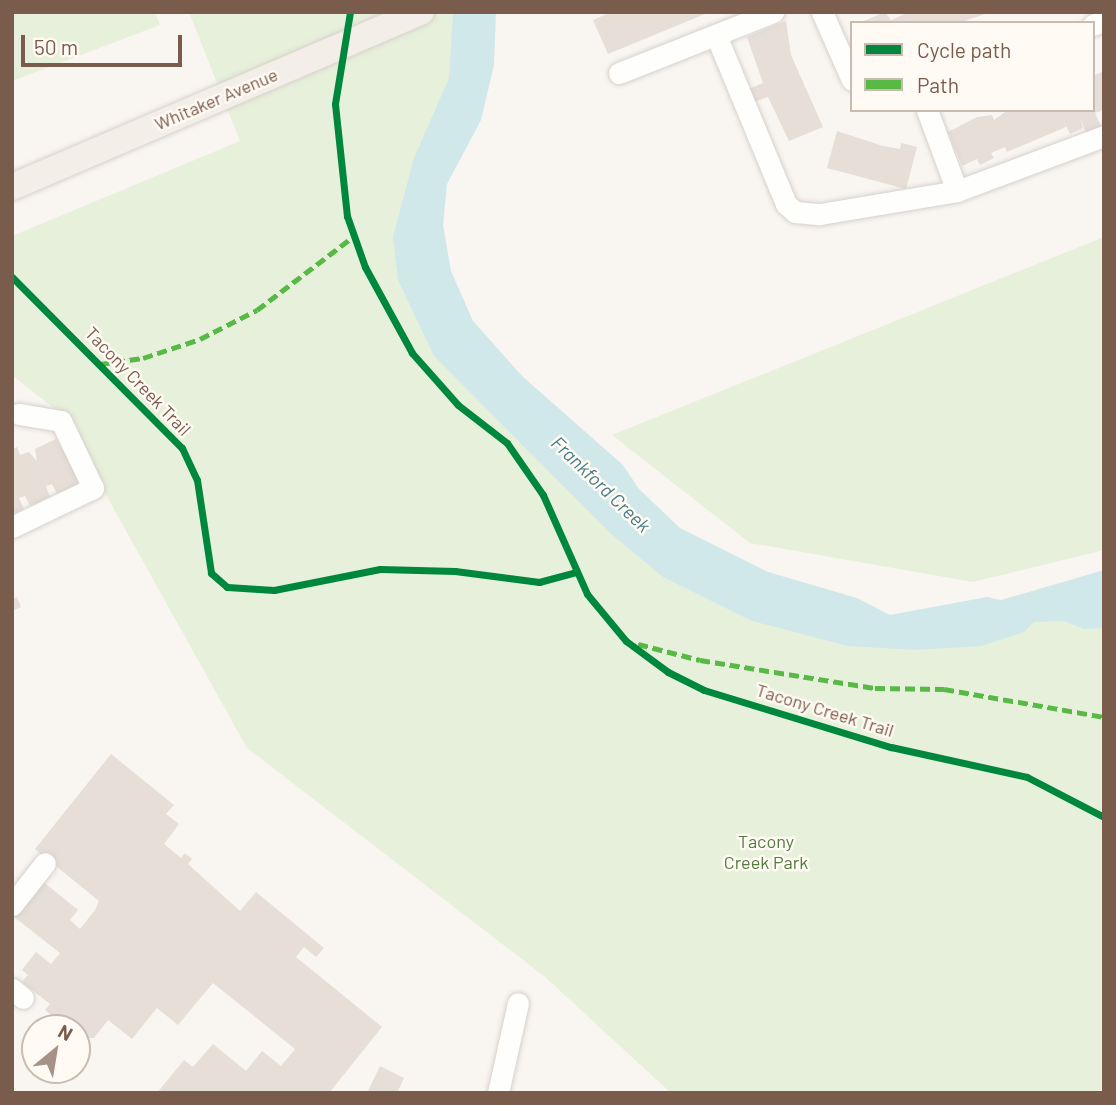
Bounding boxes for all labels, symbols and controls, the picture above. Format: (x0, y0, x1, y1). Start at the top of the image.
scale bar (24, 21, 186, 65)
legend (850, 21, 1095, 112)
text: 50 m (34, 34, 78, 59)
text: Cycle path (917, 37, 1011, 62)
street label: Whitaker Avenue (151, 63, 281, 135)
text: Path (917, 72, 959, 97)
street label: Tacony Creek Trail (81, 322, 195, 440)
water label: Frankford Creek (547, 431, 655, 537)
street label: Tacony Creek Trail (754, 679, 896, 741)
park label: Tacony Creek Park (724, 831, 808, 874)
north arrow (21, 1014, 91, 1084)
text: N (55, 1019, 77, 1045)

